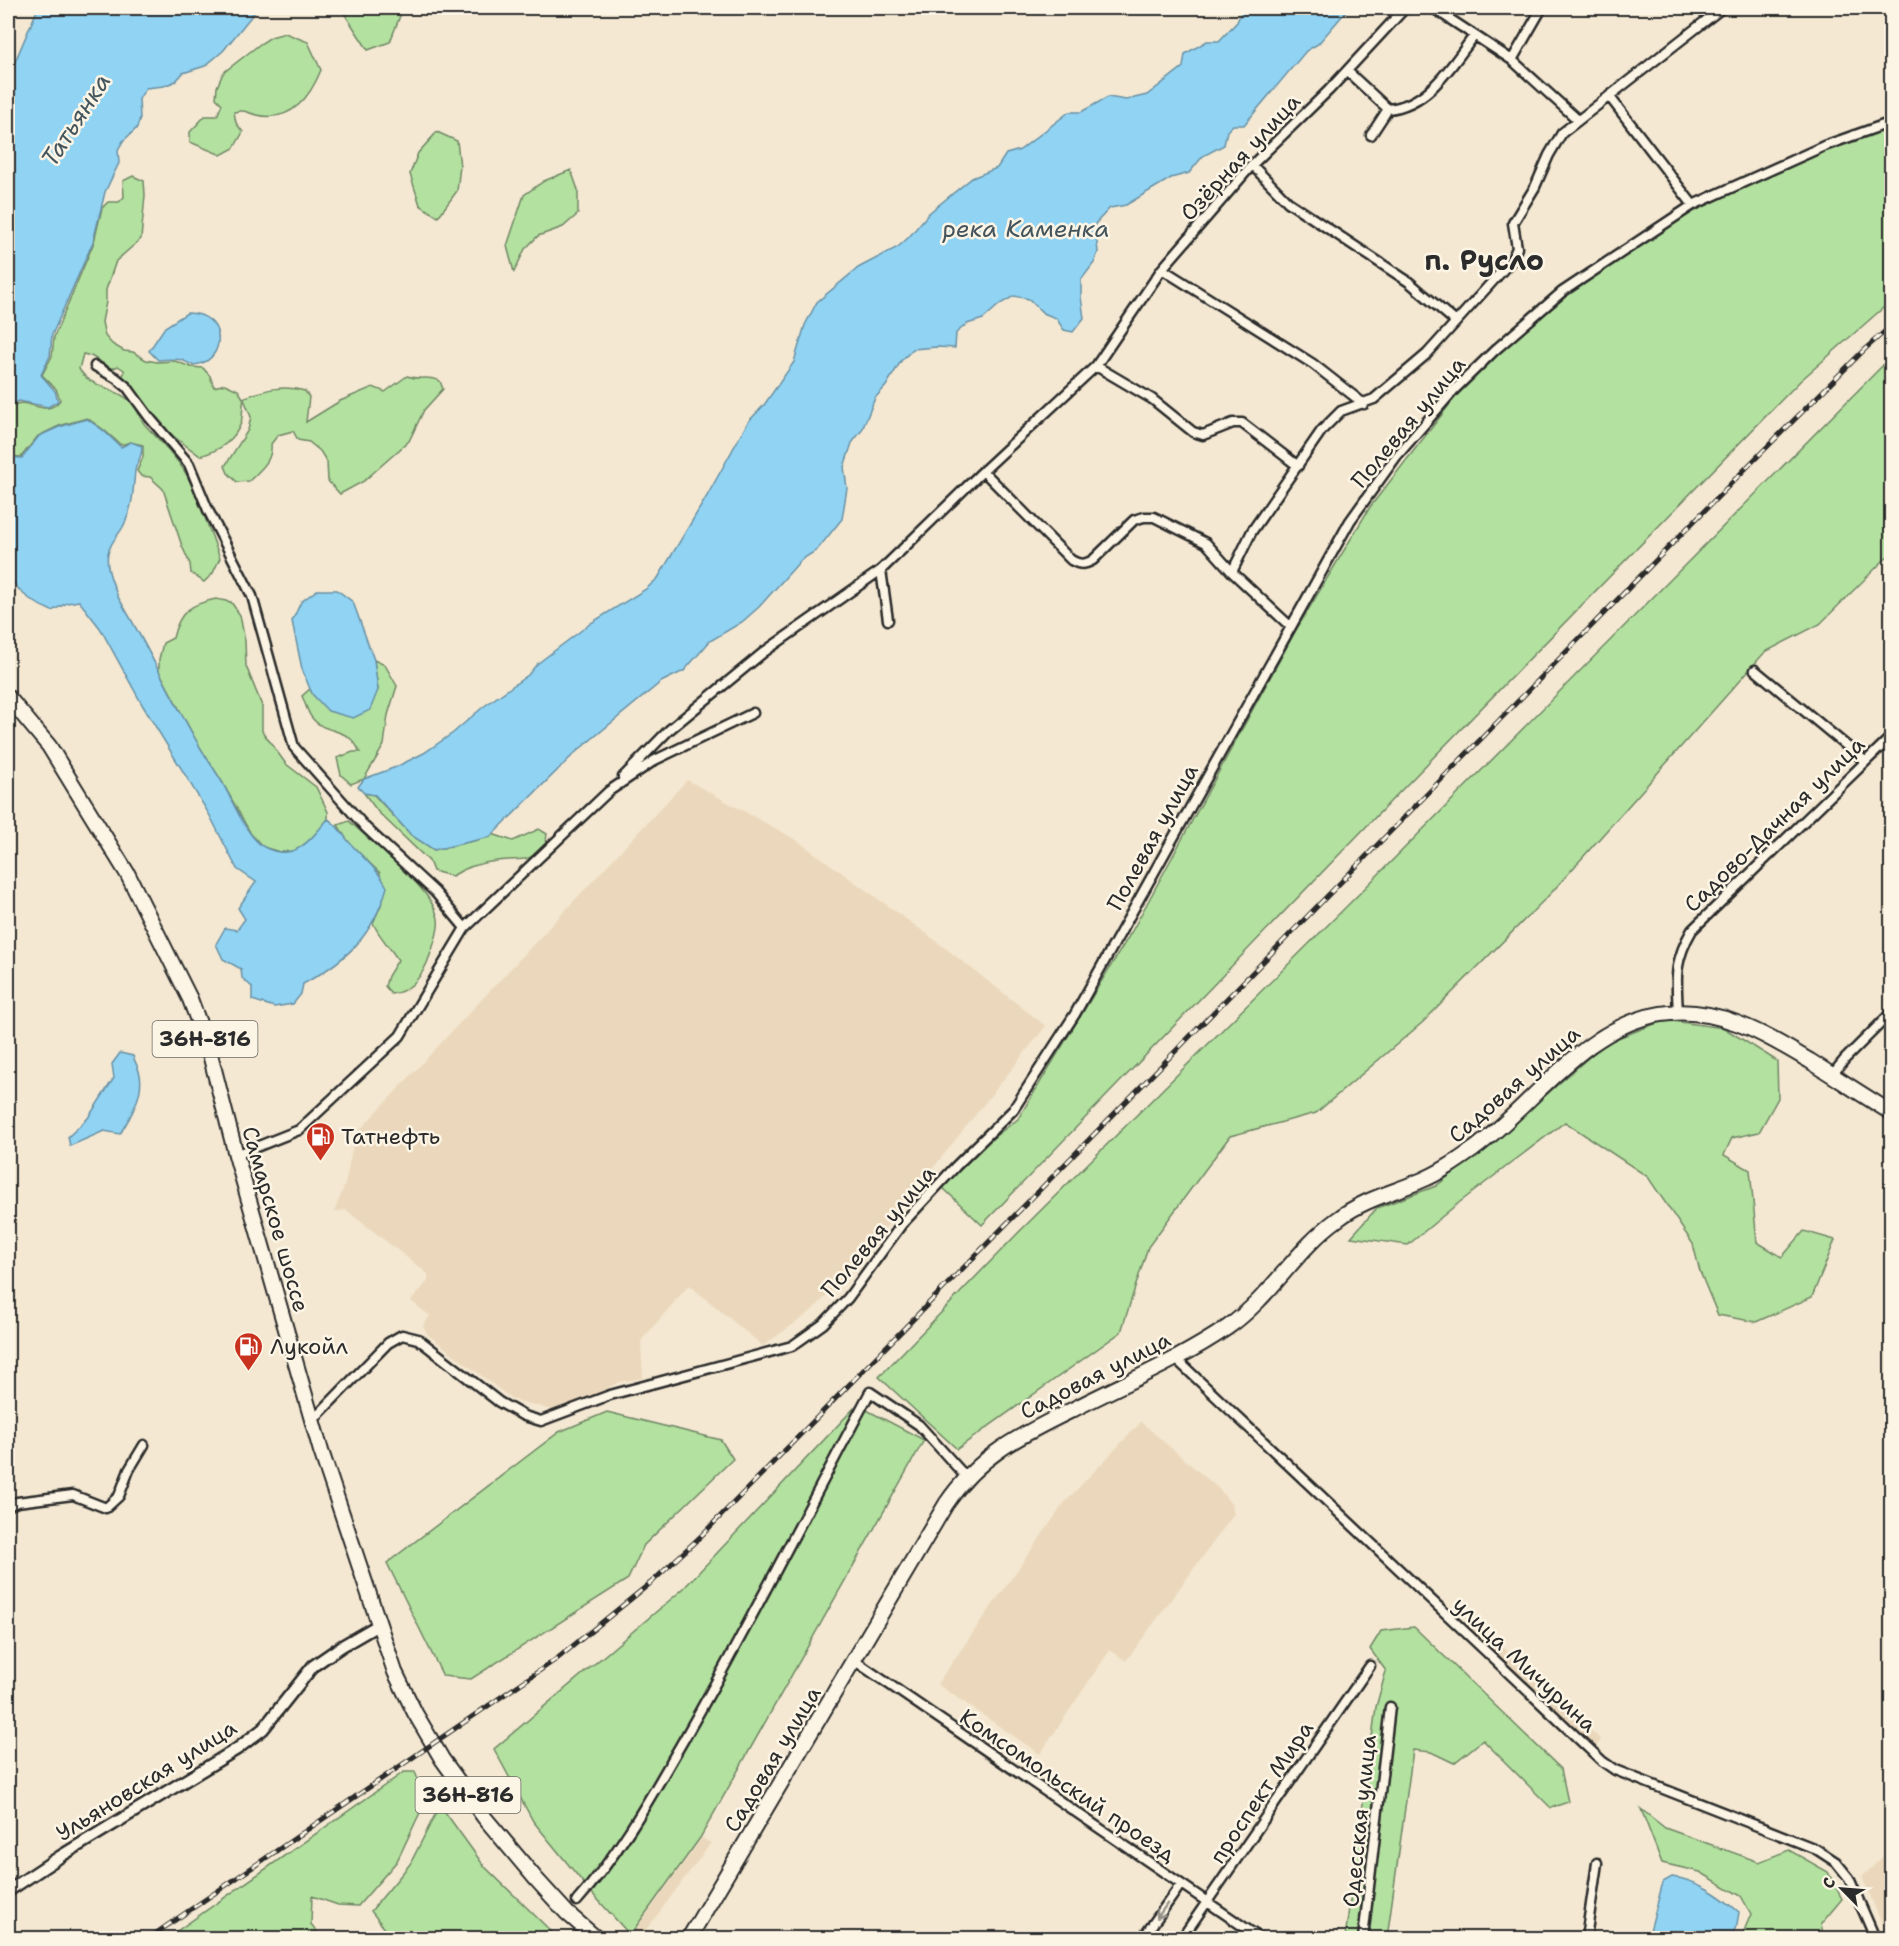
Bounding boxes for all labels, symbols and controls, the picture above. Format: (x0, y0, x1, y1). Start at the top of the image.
water label: Татьянка (34, 67, 118, 173)
street label: Озёрная улица (1174, 87, 1307, 227)
water label: река Каменка (942, 213, 1109, 245)
district label: п. Русло (1424, 241, 1544, 279)
street label: Полевая улица (1345, 350, 1472, 494)
street label: Садово-Дачная улица (1678, 730, 1871, 918)
street label: Полевая улица (1100, 758, 1205, 916)
street label: Садовая улица (1442, 1019, 1586, 1150)
road number: 36Н-816 (152, 1021, 258, 1057)
fuel station icon: Татнефть (304, 1120, 336, 1162)
place label: Татнефть (341, 1122, 440, 1151)
street label: Самарское шоссе (235, 1123, 316, 1315)
street label: Полевая улица (815, 1159, 942, 1303)
street label: Садовая улица (1015, 1325, 1176, 1426)
fuel station icon: Лукойл (233, 1330, 265, 1372)
place label: Лукойл (270, 1332, 348, 1361)
street label: улица Мичурина (1446, 1590, 1603, 1739)
street label: Садовая улица (717, 1681, 828, 1838)
street label: Комсомольский проезд (954, 1702, 1181, 1869)
street label: Ульяновская улица (51, 1713, 242, 1848)
street label: проспект Мира (1203, 1715, 1320, 1869)
street label: Одесская улица (1336, 1733, 1383, 1909)
road number: 36Н-816 (416, 1777, 520, 1813)
north arrow (1812, 1859, 1872, 1919)
text: С (1817, 1874, 1841, 1892)
one-way arrow (1156, 1903, 1168, 1919)

